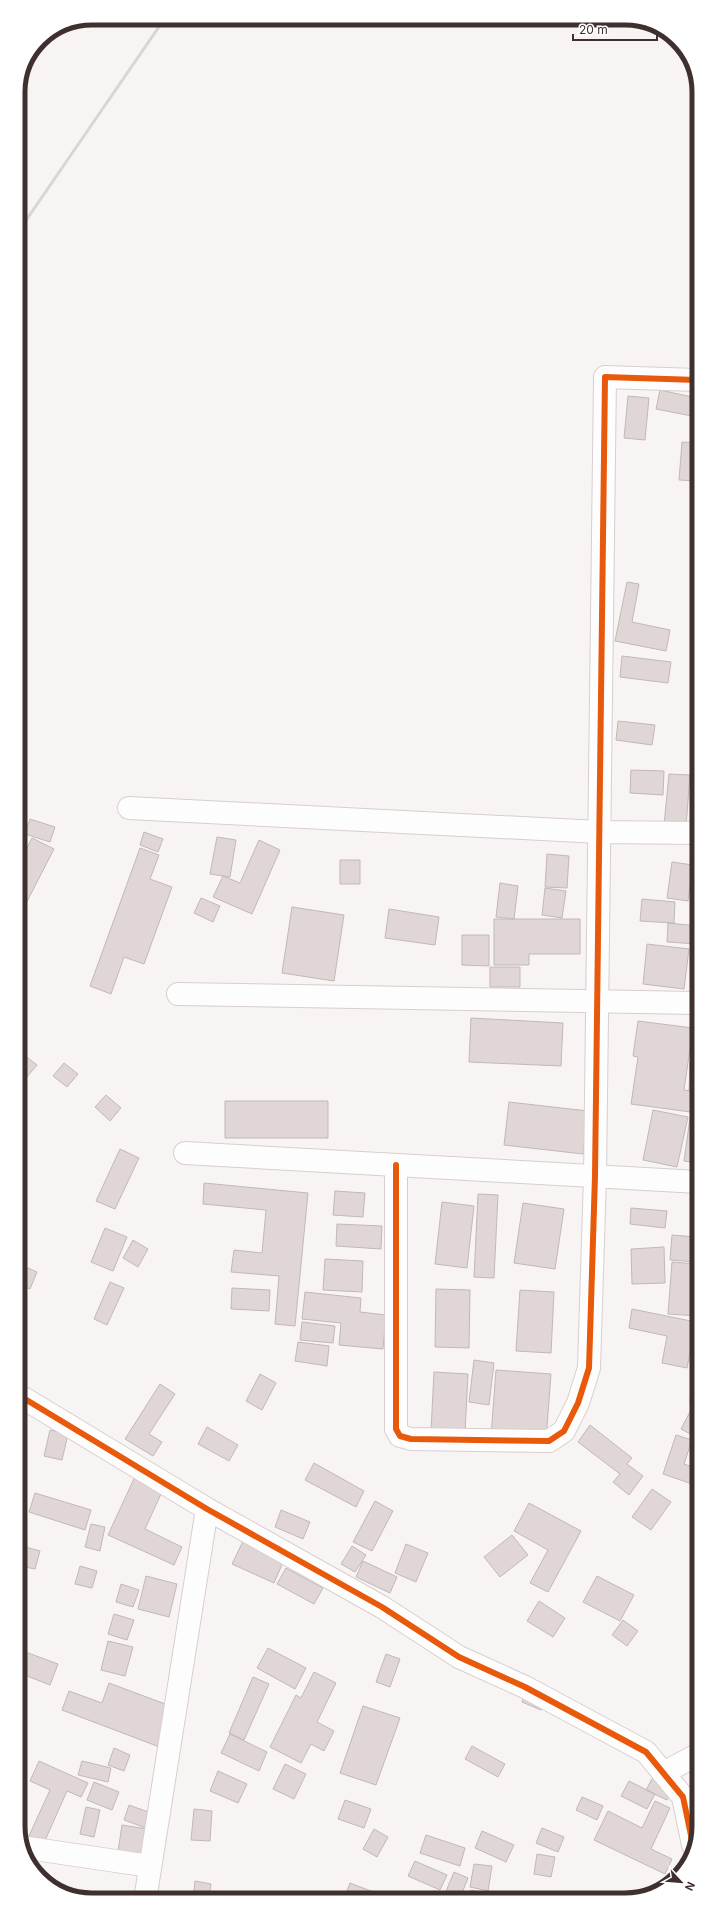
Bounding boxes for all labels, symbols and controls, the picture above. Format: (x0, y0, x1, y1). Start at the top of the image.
scale bar (573, 16, 657, 42)
text: 20 m (579, 22, 608, 37)
north arrow (661, 1862, 701, 1902)
text: N (682, 1880, 698, 1893)

